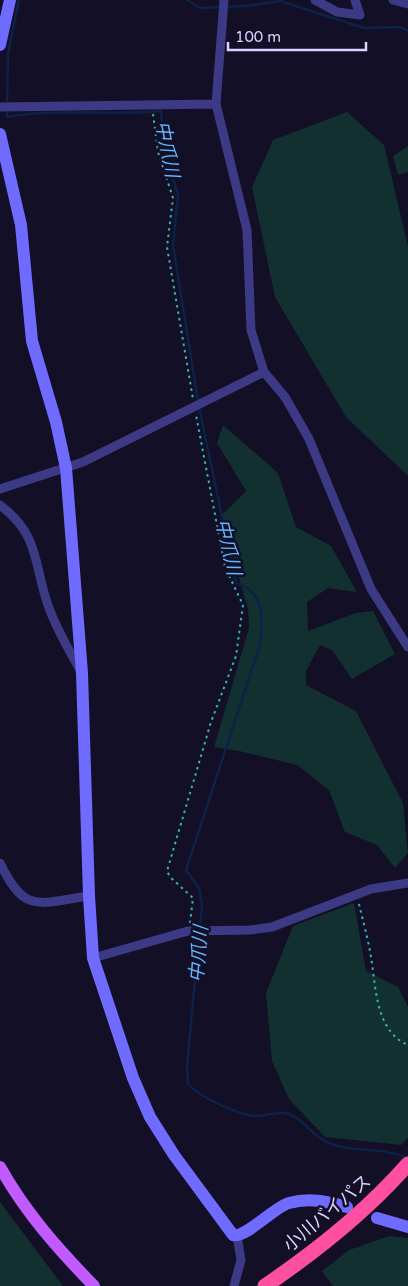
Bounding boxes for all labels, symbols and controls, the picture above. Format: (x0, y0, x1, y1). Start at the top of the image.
scale bar (228, 20, 366, 52)
text: 100 m (235, 28, 281, 46)
water label: 中爪川 (151, 119, 184, 181)
water label: 中爪川 (211, 517, 246, 579)
water label: 中爪川 (186, 923, 213, 983)
street label: 小川バイパス (279, 1170, 375, 1256)

